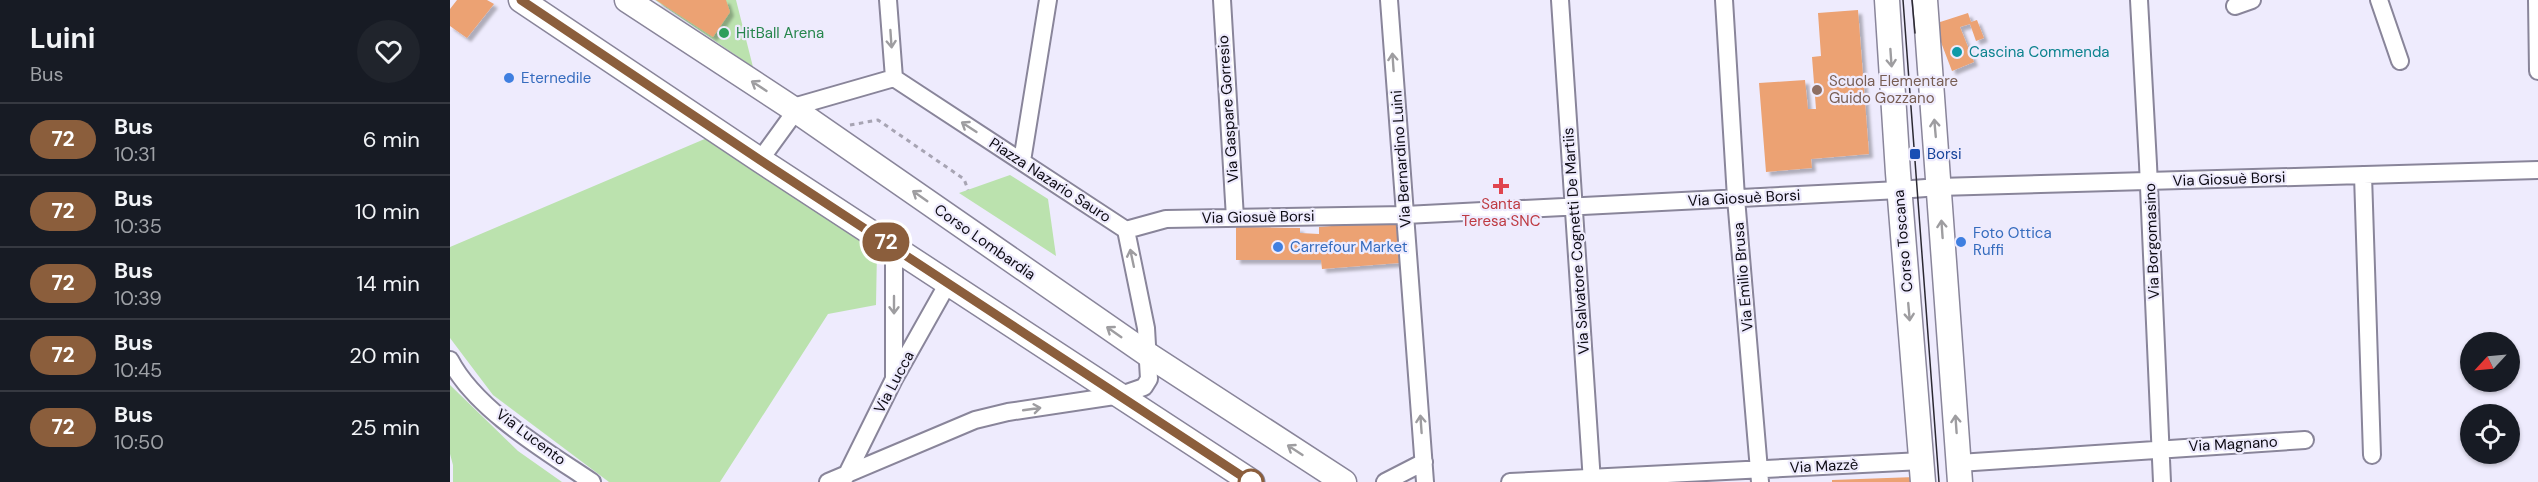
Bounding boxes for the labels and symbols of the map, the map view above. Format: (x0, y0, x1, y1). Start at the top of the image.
place label: HitBall Arena (736, 23, 824, 43)
marker: HitBall Arena (717, 26, 731, 40)
one-way arrow (886, 28, 897, 48)
street label: Via Gaspare Gorresio (1213, 34, 1243, 183)
place label: Cascina Commenda (1969, 42, 2109, 62)
marker: Cascina Commenda (1950, 45, 1964, 59)
one-way arrow (1885, 48, 1896, 68)
one-way arrow (1388, 52, 1399, 72)
place label: Eternedile (521, 68, 591, 88)
marker: Eternedile (502, 71, 516, 85)
place label: Scuola Elementare Guido Gozzano (1829, 71, 1958, 108)
one-way arrow (751, 80, 768, 92)
marker: Scuola Elementare Guido Gozzano (1810, 83, 1824, 97)
street label: Via Bernardino Luini (1386, 90, 1416, 228)
one-way arrow (1929, 119, 1940, 139)
one-way arrow (961, 120, 978, 132)
street label: Via Salvatore Cognetti De Martiis (1558, 127, 1594, 355)
street label: Piazza Nazario Sauro (985, 133, 1115, 227)
place label: Borsi (1927, 144, 1962, 164)
marker: Borsi (1908, 147, 1922, 161)
street label: Via Giosuè Borsi (2172, 167, 2286, 191)
marker: Santa Teresa SNC (1494, 179, 1508, 193)
street label: Via Borgomasino (2140, 182, 2164, 299)
street label: Via Giosuè Borsi (1687, 185, 1801, 211)
street label: Corso Toscana (1889, 189, 1917, 293)
one-way arrow (912, 190, 928, 202)
place label: Santa Teresa SNC (1462, 194, 1541, 231)
street label: Corso Lombardia (930, 200, 1040, 284)
street label: Via Giosuè Borsi (1201, 206, 1315, 228)
one-way arrow (1936, 220, 1947, 240)
street label: Via Emilio Brusa (1728, 221, 1758, 333)
line badge: 72 (859, 222, 913, 262)
place label: Foto Ottica Ruffi (1973, 223, 2052, 260)
marker: Foto Ottica Ruffi (1954, 235, 1968, 249)
place label: Carrefour Market (1290, 237, 1408, 257)
marker: Carrefour Market (1271, 240, 1285, 254)
one-way arrow (1125, 248, 1137, 267)
one-way arrow (888, 295, 899, 315)
one-way arrow (1904, 301, 1915, 321)
one-way arrow (1107, 326, 1123, 338)
north arrow (2460, 332, 2520, 392)
street label: Via Lucca (869, 347, 919, 417)
one-way arrow (1022, 403, 1042, 414)
street label: Via Lucento (492, 404, 570, 470)
one-way arrow (1415, 414, 1426, 434)
one-way arrow (1950, 414, 1961, 434)
street label: Via Magnano (2188, 432, 2278, 456)
one-way arrow (1286, 444, 1303, 457)
street label: Via Mazzè (1789, 454, 1859, 478)
unlabelled marker (1238, 469, 1264, 482)

